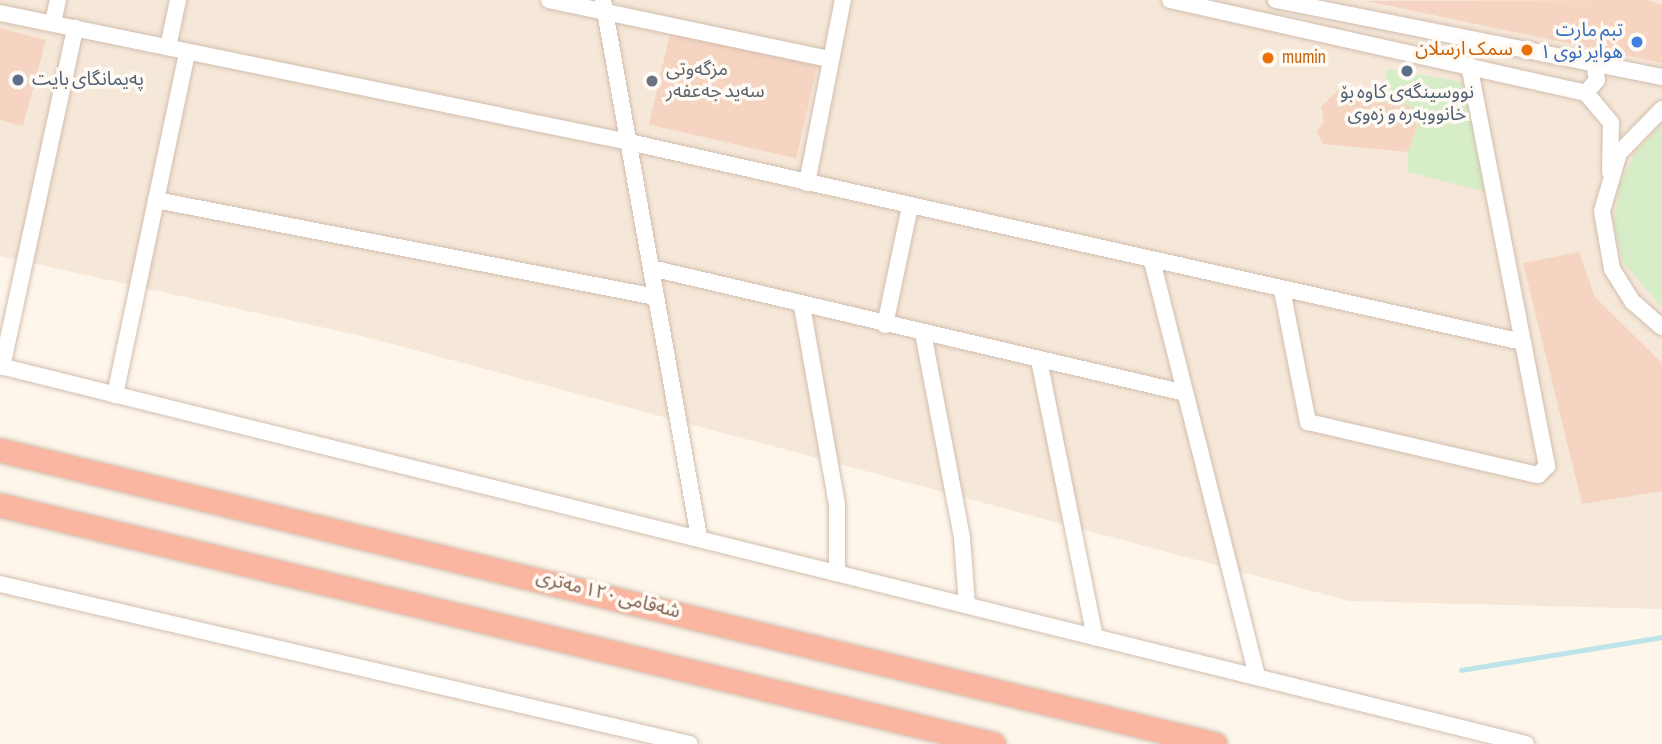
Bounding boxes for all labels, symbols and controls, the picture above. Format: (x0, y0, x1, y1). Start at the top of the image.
place label: تبم مارت هواير نوى ١ (1540, 20, 1623, 64)
marker: تبم مارت هواير نوى ١ (1629, 34, 1645, 50)
place label: سمک ارسلان (1415, 39, 1513, 61)
marker: سمک ارسلان (1519, 42, 1535, 58)
place label: mumin (1282, 47, 1326, 69)
marker: mumin (1260, 50, 1276, 66)
place label: مزگەوتی سەید جەعفەر (666, 59, 765, 103)
marker: نووسینگەی کاوە بۆ خانووبەرە و زەوی (1399, 63, 1415, 79)
place label: پەیمانگای بایت (32, 69, 144, 91)
marker: پەیمانگای بایت (10, 72, 26, 88)
marker: مزگەوتی سەید جەعفەر (644, 73, 660, 89)
place label: نووسینگەی کاوە بۆ خانووبەرە و زەوی (1340, 82, 1474, 126)
street label: شەقامی ١٢٠ مەتری (534, 566, 682, 624)

